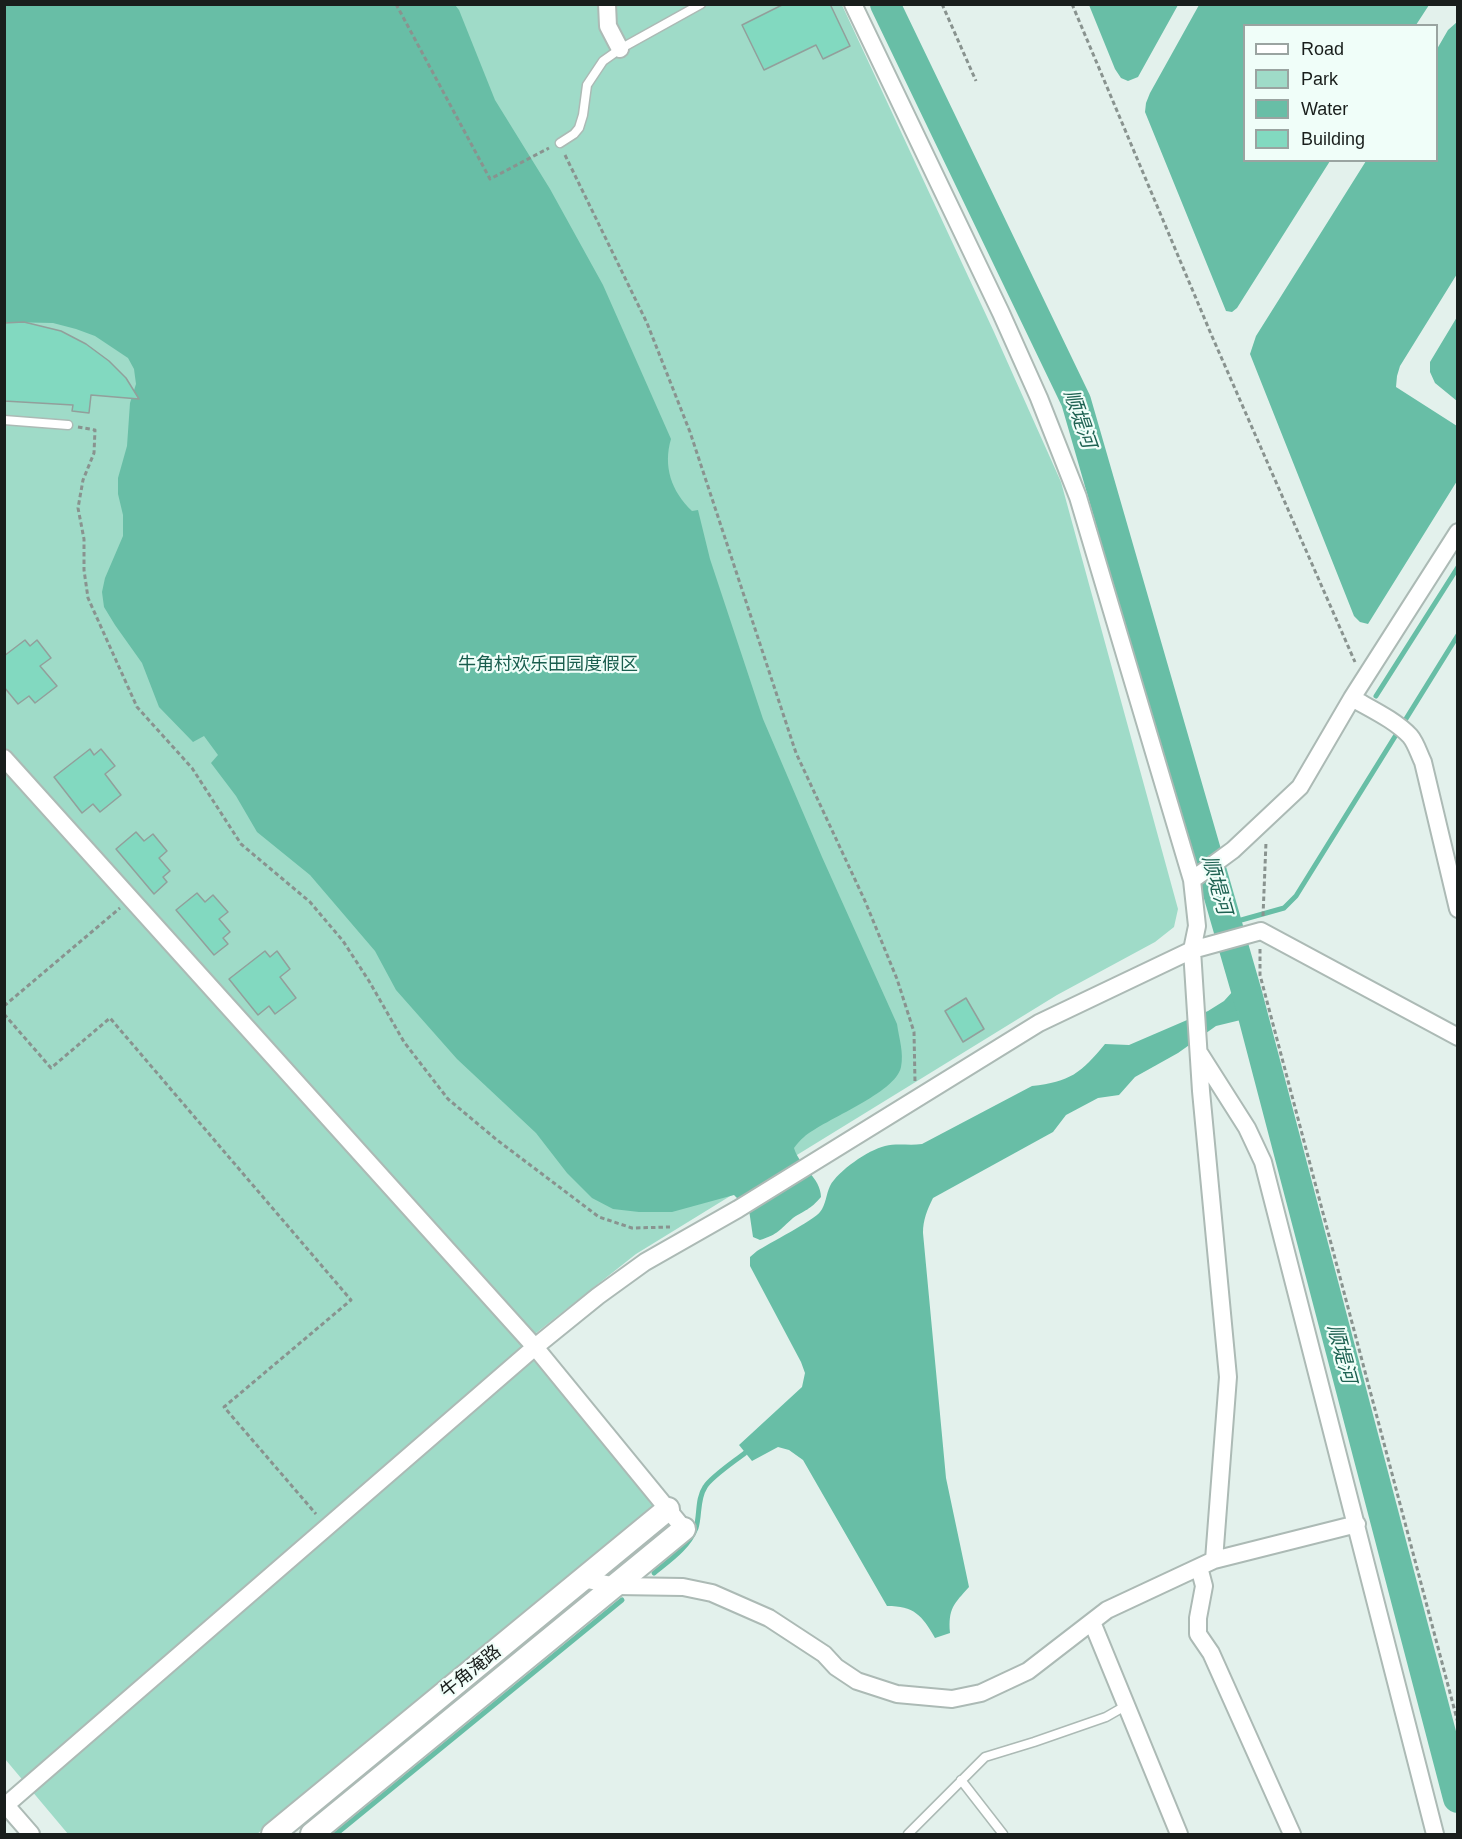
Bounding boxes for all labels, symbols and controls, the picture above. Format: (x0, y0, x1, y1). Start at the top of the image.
legend (1243, 24, 1438, 162)
text: Road (1301, 39, 1344, 59)
text: Park (1301, 69, 1338, 89)
text: Water (1301, 99, 1348, 119)
text: Building (1301, 129, 1365, 149)
water label: 顺堤河 (1058, 387, 1100, 451)
park label: 牛角村欢乐田园度假区 (458, 654, 638, 676)
water label: 顺堤河 (1196, 853, 1236, 917)
water label: 顺堤河 (1322, 1322, 1360, 1386)
street label: 牛角淹路 (436, 1641, 506, 1703)

